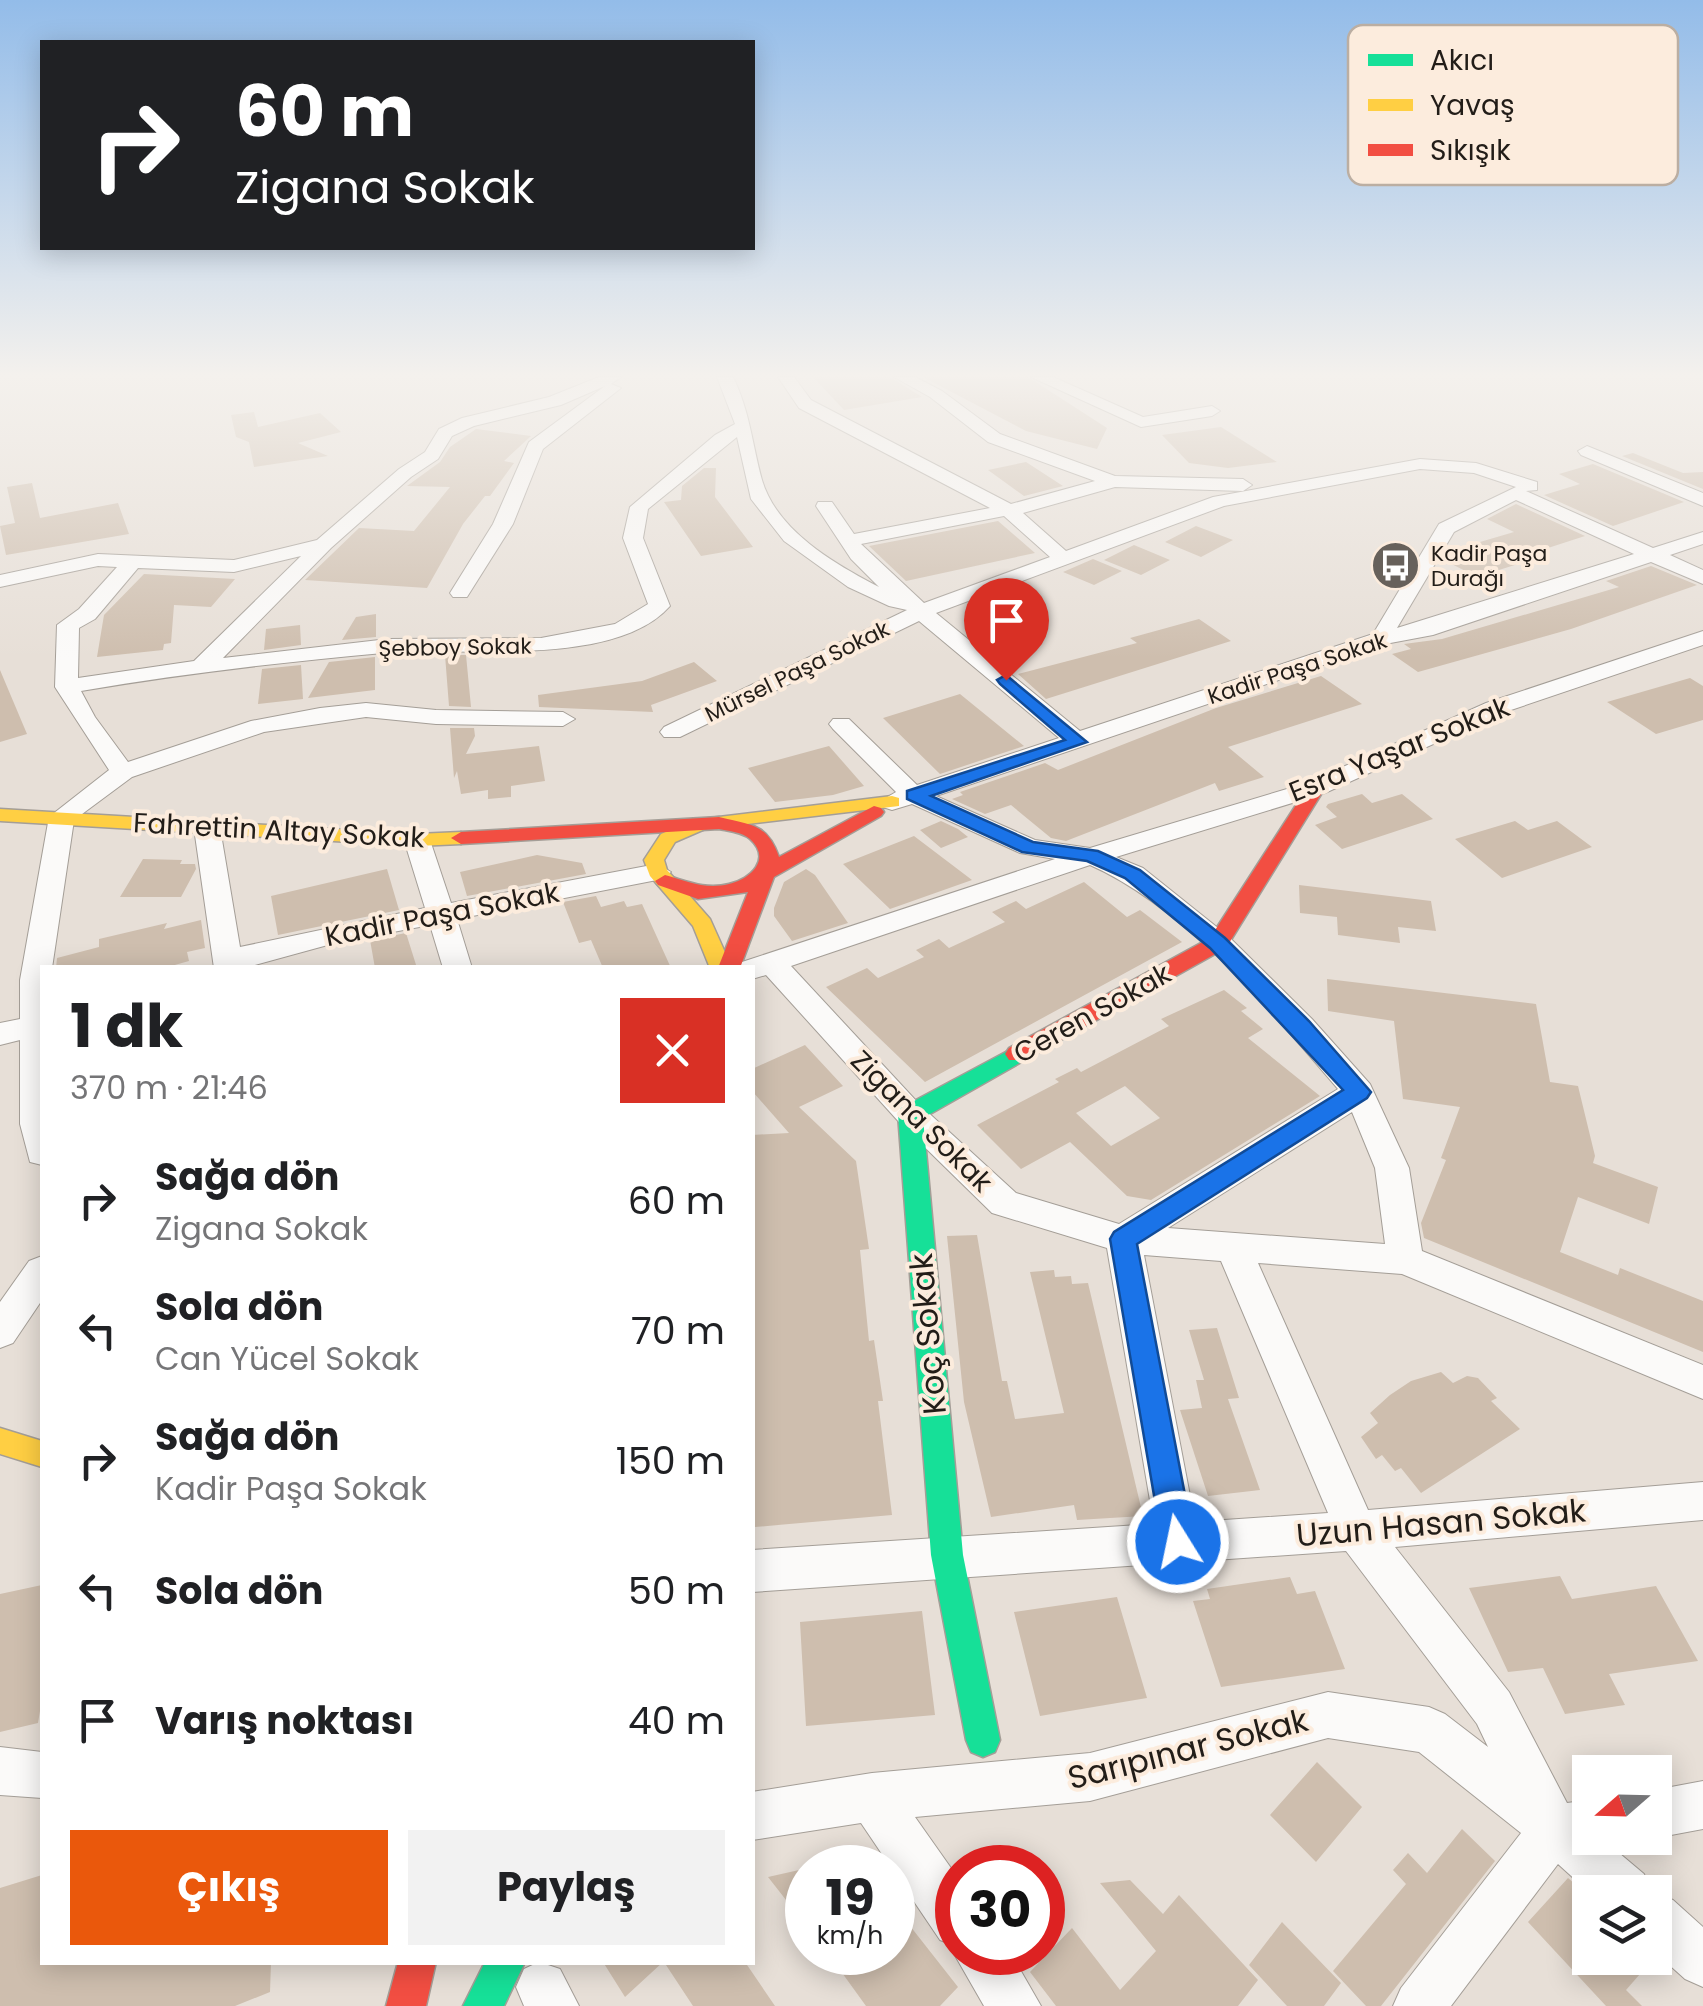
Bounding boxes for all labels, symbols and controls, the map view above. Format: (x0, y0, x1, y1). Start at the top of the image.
legend (1348, 25, 1678, 185)
text: Akıcı (1430, 41, 1494, 80)
text: 60 m (235, 62, 414, 161)
icon: right (70, 80, 200, 210)
text: Yavaş (1430, 86, 1515, 125)
text: Sıkışık (1430, 131, 1511, 170)
text: Zigana Sokak (235, 156, 534, 219)
place label: Kadir Paşa Durağı (1431, 538, 1547, 594)
bus stop icon: Kadir Paşa Durağı (1370, 540, 1422, 592)
pin (964, 578, 1049, 681)
icon: arrive (979, 593, 1034, 648)
street label: Mürsel Paşa Sokak (700, 613, 895, 730)
street label: Kadir Paşa Sokak (1204, 625, 1391, 712)
street label: Şebboy Sokak (378, 631, 533, 664)
street label: Esra Yaşar Sokak (1283, 687, 1516, 812)
street label: Fahrettin Altay Sokak (132, 803, 426, 858)
street label: Kadir Paşa Sokak (322, 873, 563, 956)
street label: Ceren Sokak (1007, 954, 1178, 1073)
text: 1 dk (70, 984, 183, 1068)
button: close (620, 998, 725, 1103)
street label: Zigana Sokak (842, 1042, 1002, 1201)
text: 370 m · 21:46 (70, 1065, 268, 1110)
text: Sağa dön (155, 1150, 339, 1203)
icon: right (70, 1173, 125, 1228)
text: 60 m (628, 1174, 725, 1227)
text: Zigana Sokak (155, 1206, 368, 1251)
street label: Koç Sokak (898, 1251, 957, 1416)
text: Sola dön (155, 1280, 323, 1333)
icon: left (70, 1303, 125, 1358)
text: 70 m (631, 1304, 725, 1357)
text: Can Yücel Sokak (155, 1336, 419, 1381)
text: Sağa dön (155, 1410, 339, 1463)
icon: right (70, 1433, 125, 1488)
text: 150 m (616, 1434, 725, 1487)
text: Kadir Paşa Sokak (155, 1466, 427, 1511)
street label: Uzun Hasan Sokak (1294, 1487, 1588, 1558)
position arrow (1126, 1490, 1230, 1594)
icon: left (70, 1563, 125, 1618)
text: Sola dön (155, 1564, 323, 1617)
text: 50 m (628, 1564, 725, 1617)
icon: arrive (70, 1693, 125, 1748)
text: Varış noktası (155, 1694, 414, 1747)
text: 40 m (628, 1694, 725, 1747)
street label: Sarıpınar Sokak (1063, 1697, 1313, 1800)
north arrow (1572, 1755, 1672, 1855)
map controls (1572, 1755, 1672, 1975)
button: Çıkış (70, 1830, 388, 1945)
button: Paylaş (408, 1830, 725, 1945)
speed limit sign: 30 (935, 1845, 1065, 1975)
text: 19 (825, 1862, 875, 1933)
button: layers (1572, 1875, 1672, 1975)
text: km/h (817, 1918, 883, 1953)

